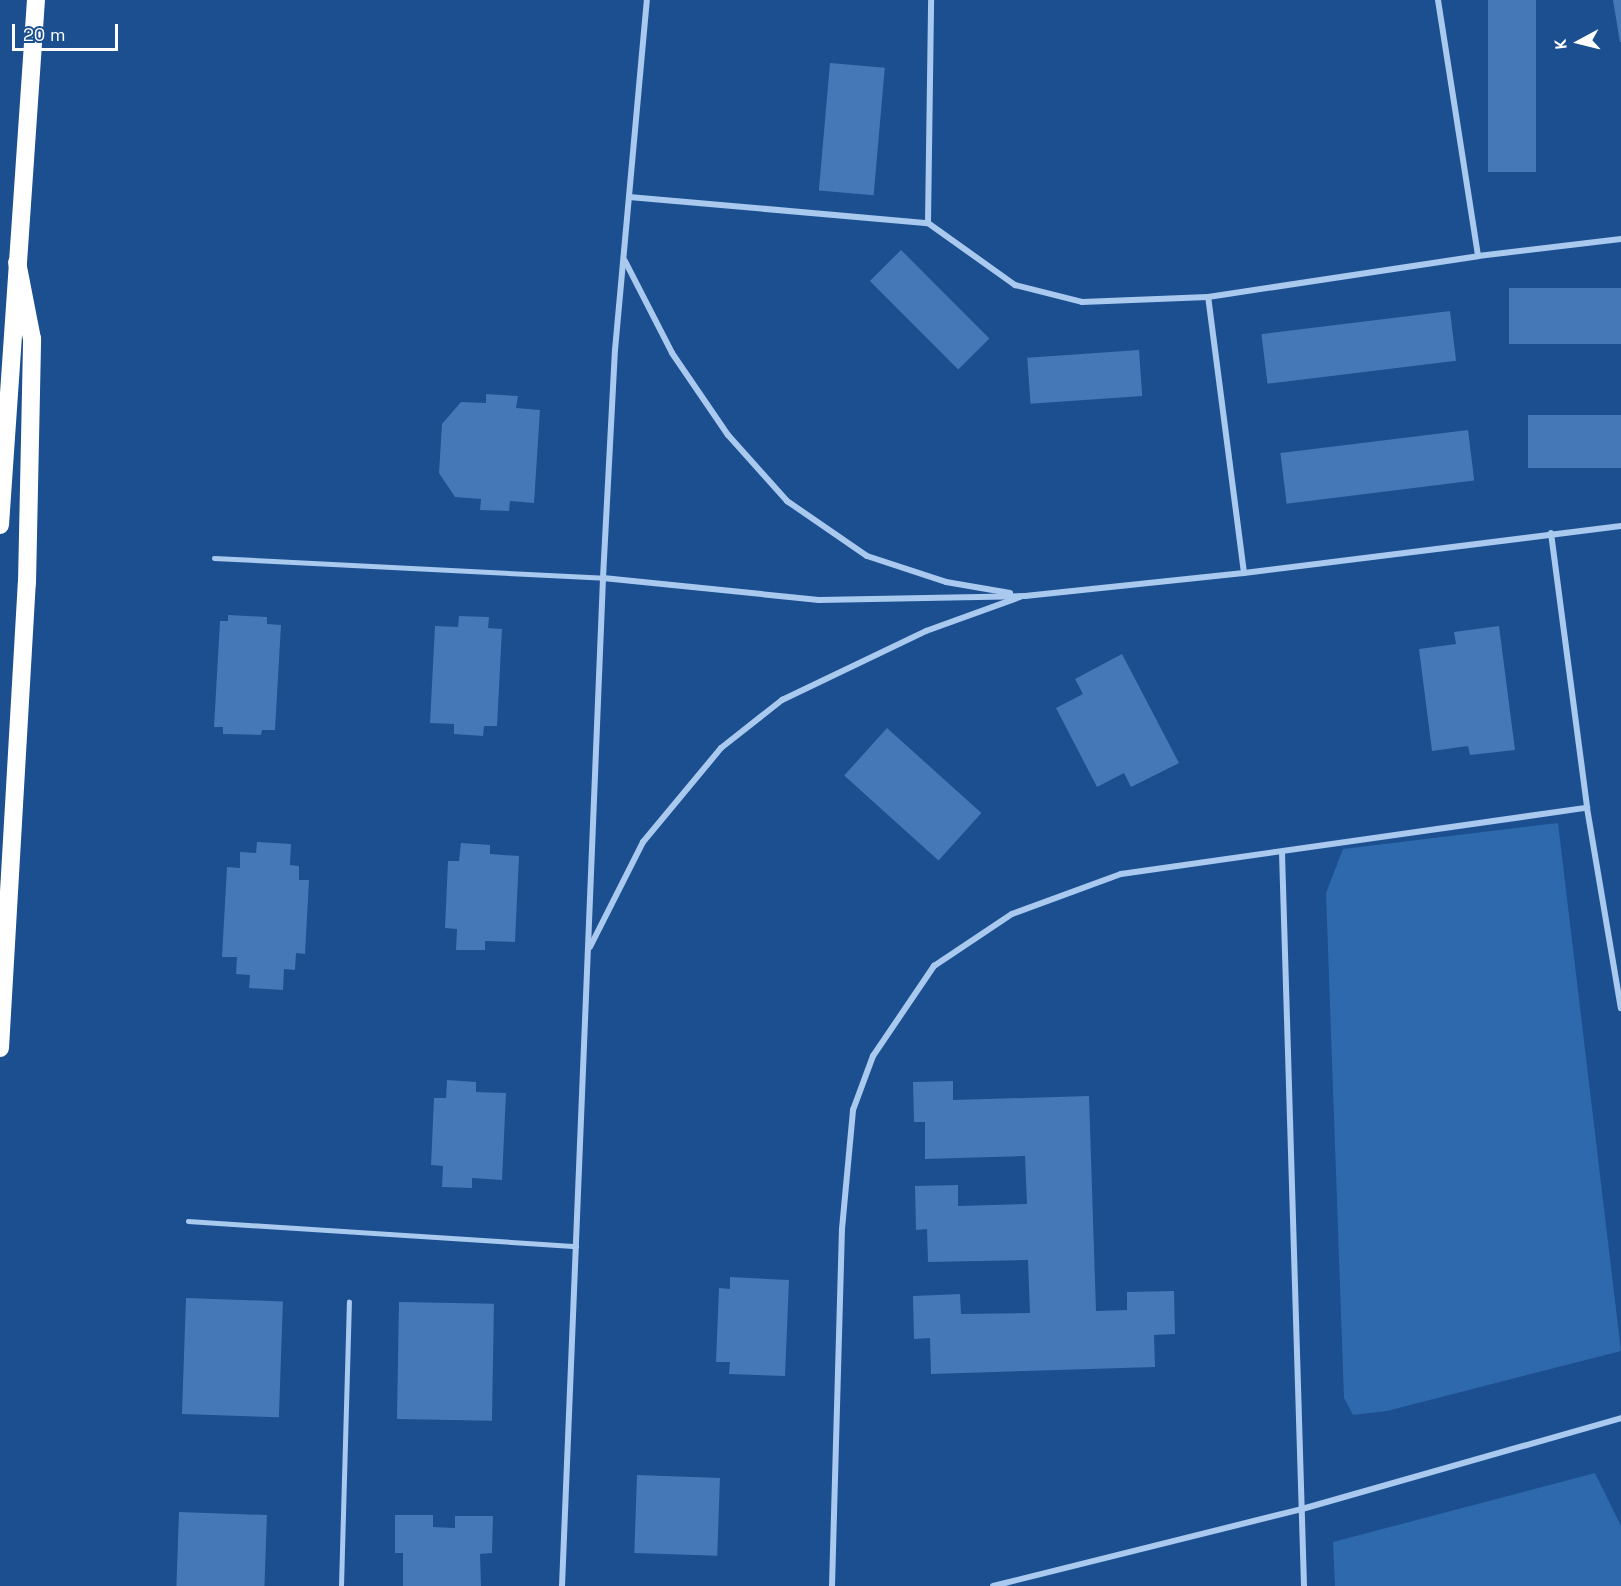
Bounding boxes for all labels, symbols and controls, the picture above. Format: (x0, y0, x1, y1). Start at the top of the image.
scale bar (15, 12, 122, 50)
north arrow (1549, 12, 1609, 72)
text: 20 m (23, 23, 66, 46)
text: K (1550, 38, 1572, 51)

